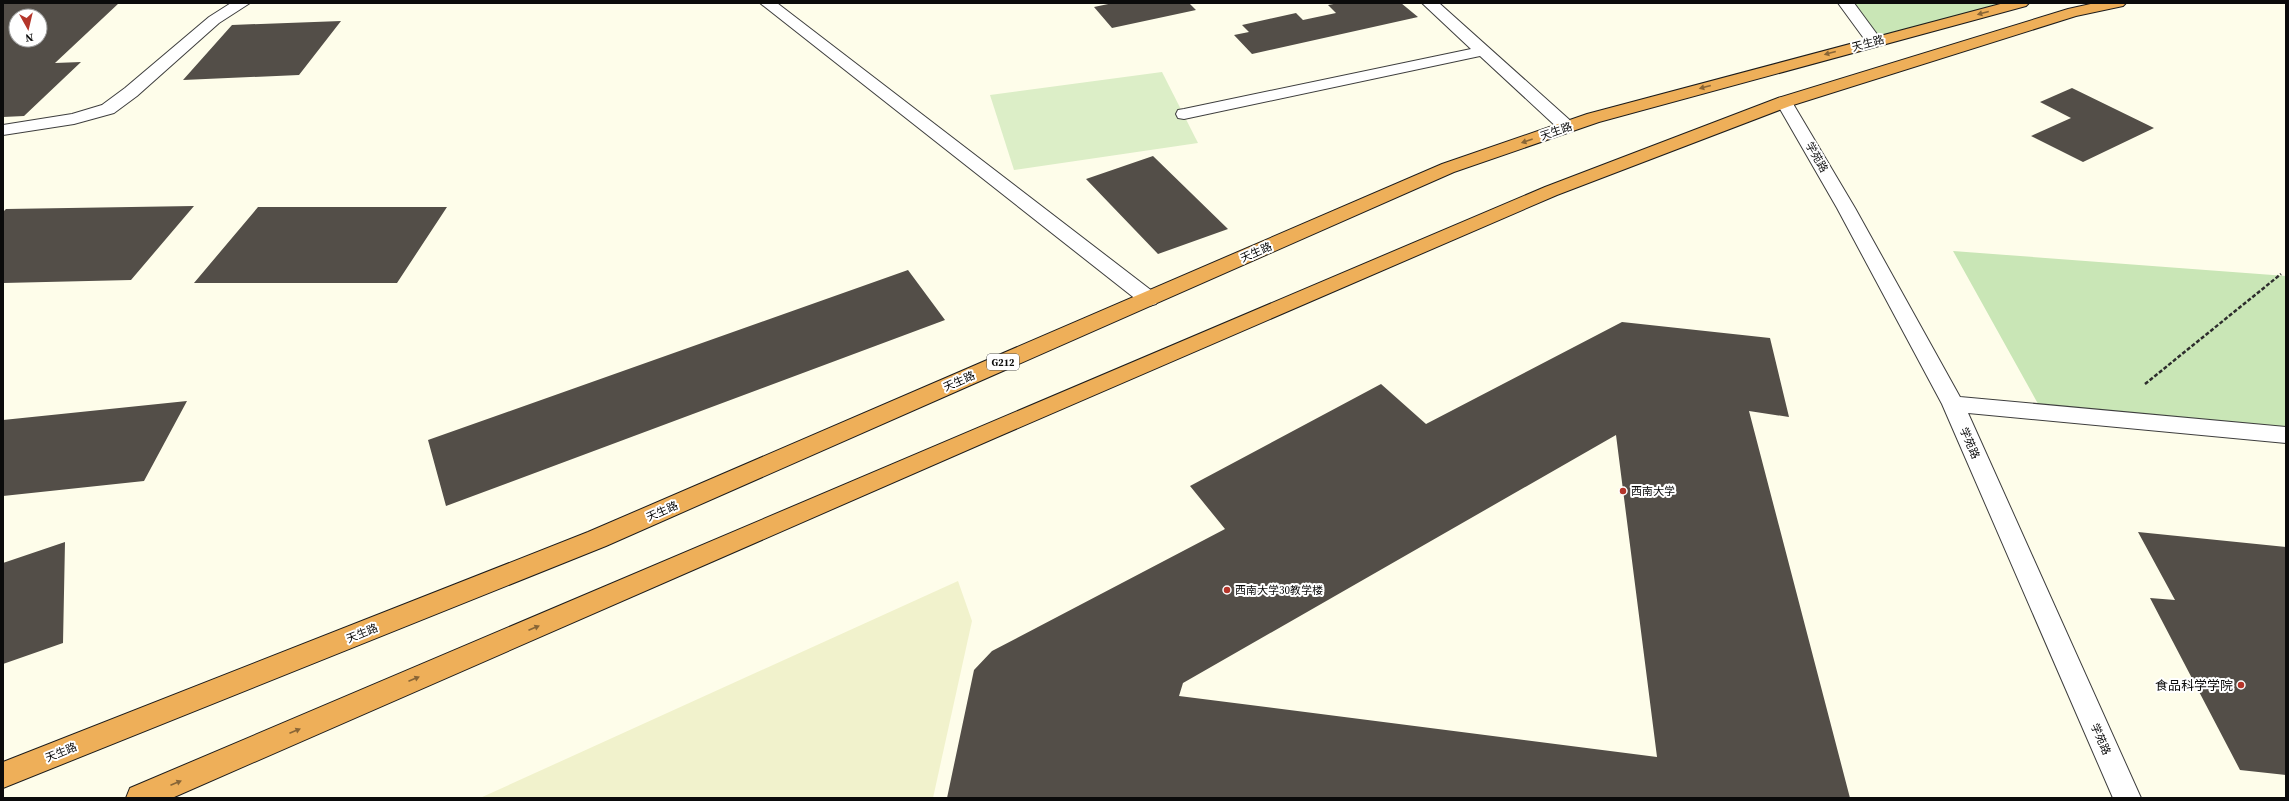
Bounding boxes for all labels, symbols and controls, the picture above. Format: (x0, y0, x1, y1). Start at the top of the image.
north arrow (8, 8, 48, 48)
one-way arrow (1977, 10, 1989, 16)
text: N (24, 29, 34, 45)
street label: 天生路 (1850, 32, 1886, 55)
one-way arrow (1824, 50, 1836, 56)
one-way arrow (1699, 84, 1711, 90)
street label: 天生路 (1538, 119, 1574, 144)
one-way arrow (1520, 138, 1532, 144)
street label: 学苑路 (1802, 139, 1831, 175)
street label: 天生路 (1238, 239, 1274, 266)
road number: G212 (987, 354, 1019, 370)
street label: 天生路 (941, 368, 977, 395)
street label: 学苑路 (1956, 425, 1983, 461)
place label: 西南大学 (1631, 484, 1675, 499)
marker: 西南大学 (1618, 486, 1628, 496)
street label: 天生路 (644, 498, 680, 525)
place label: 西南大学30教学楼 (1235, 583, 1323, 598)
marker: 西南大学30教学楼 (1222, 585, 1232, 595)
street label: 天生路 (344, 620, 380, 647)
one-way arrow (528, 624, 540, 630)
one-way arrow (409, 676, 421, 682)
place label: 食品科学学院 (2155, 677, 2233, 694)
marker: 食品科学学院 (2236, 680, 2246, 690)
street label: 学苑路 (2087, 721, 2114, 757)
one-way arrow (290, 728, 301, 734)
street label: 天生路 (43, 739, 79, 766)
one-way arrow (170, 779, 182, 785)

